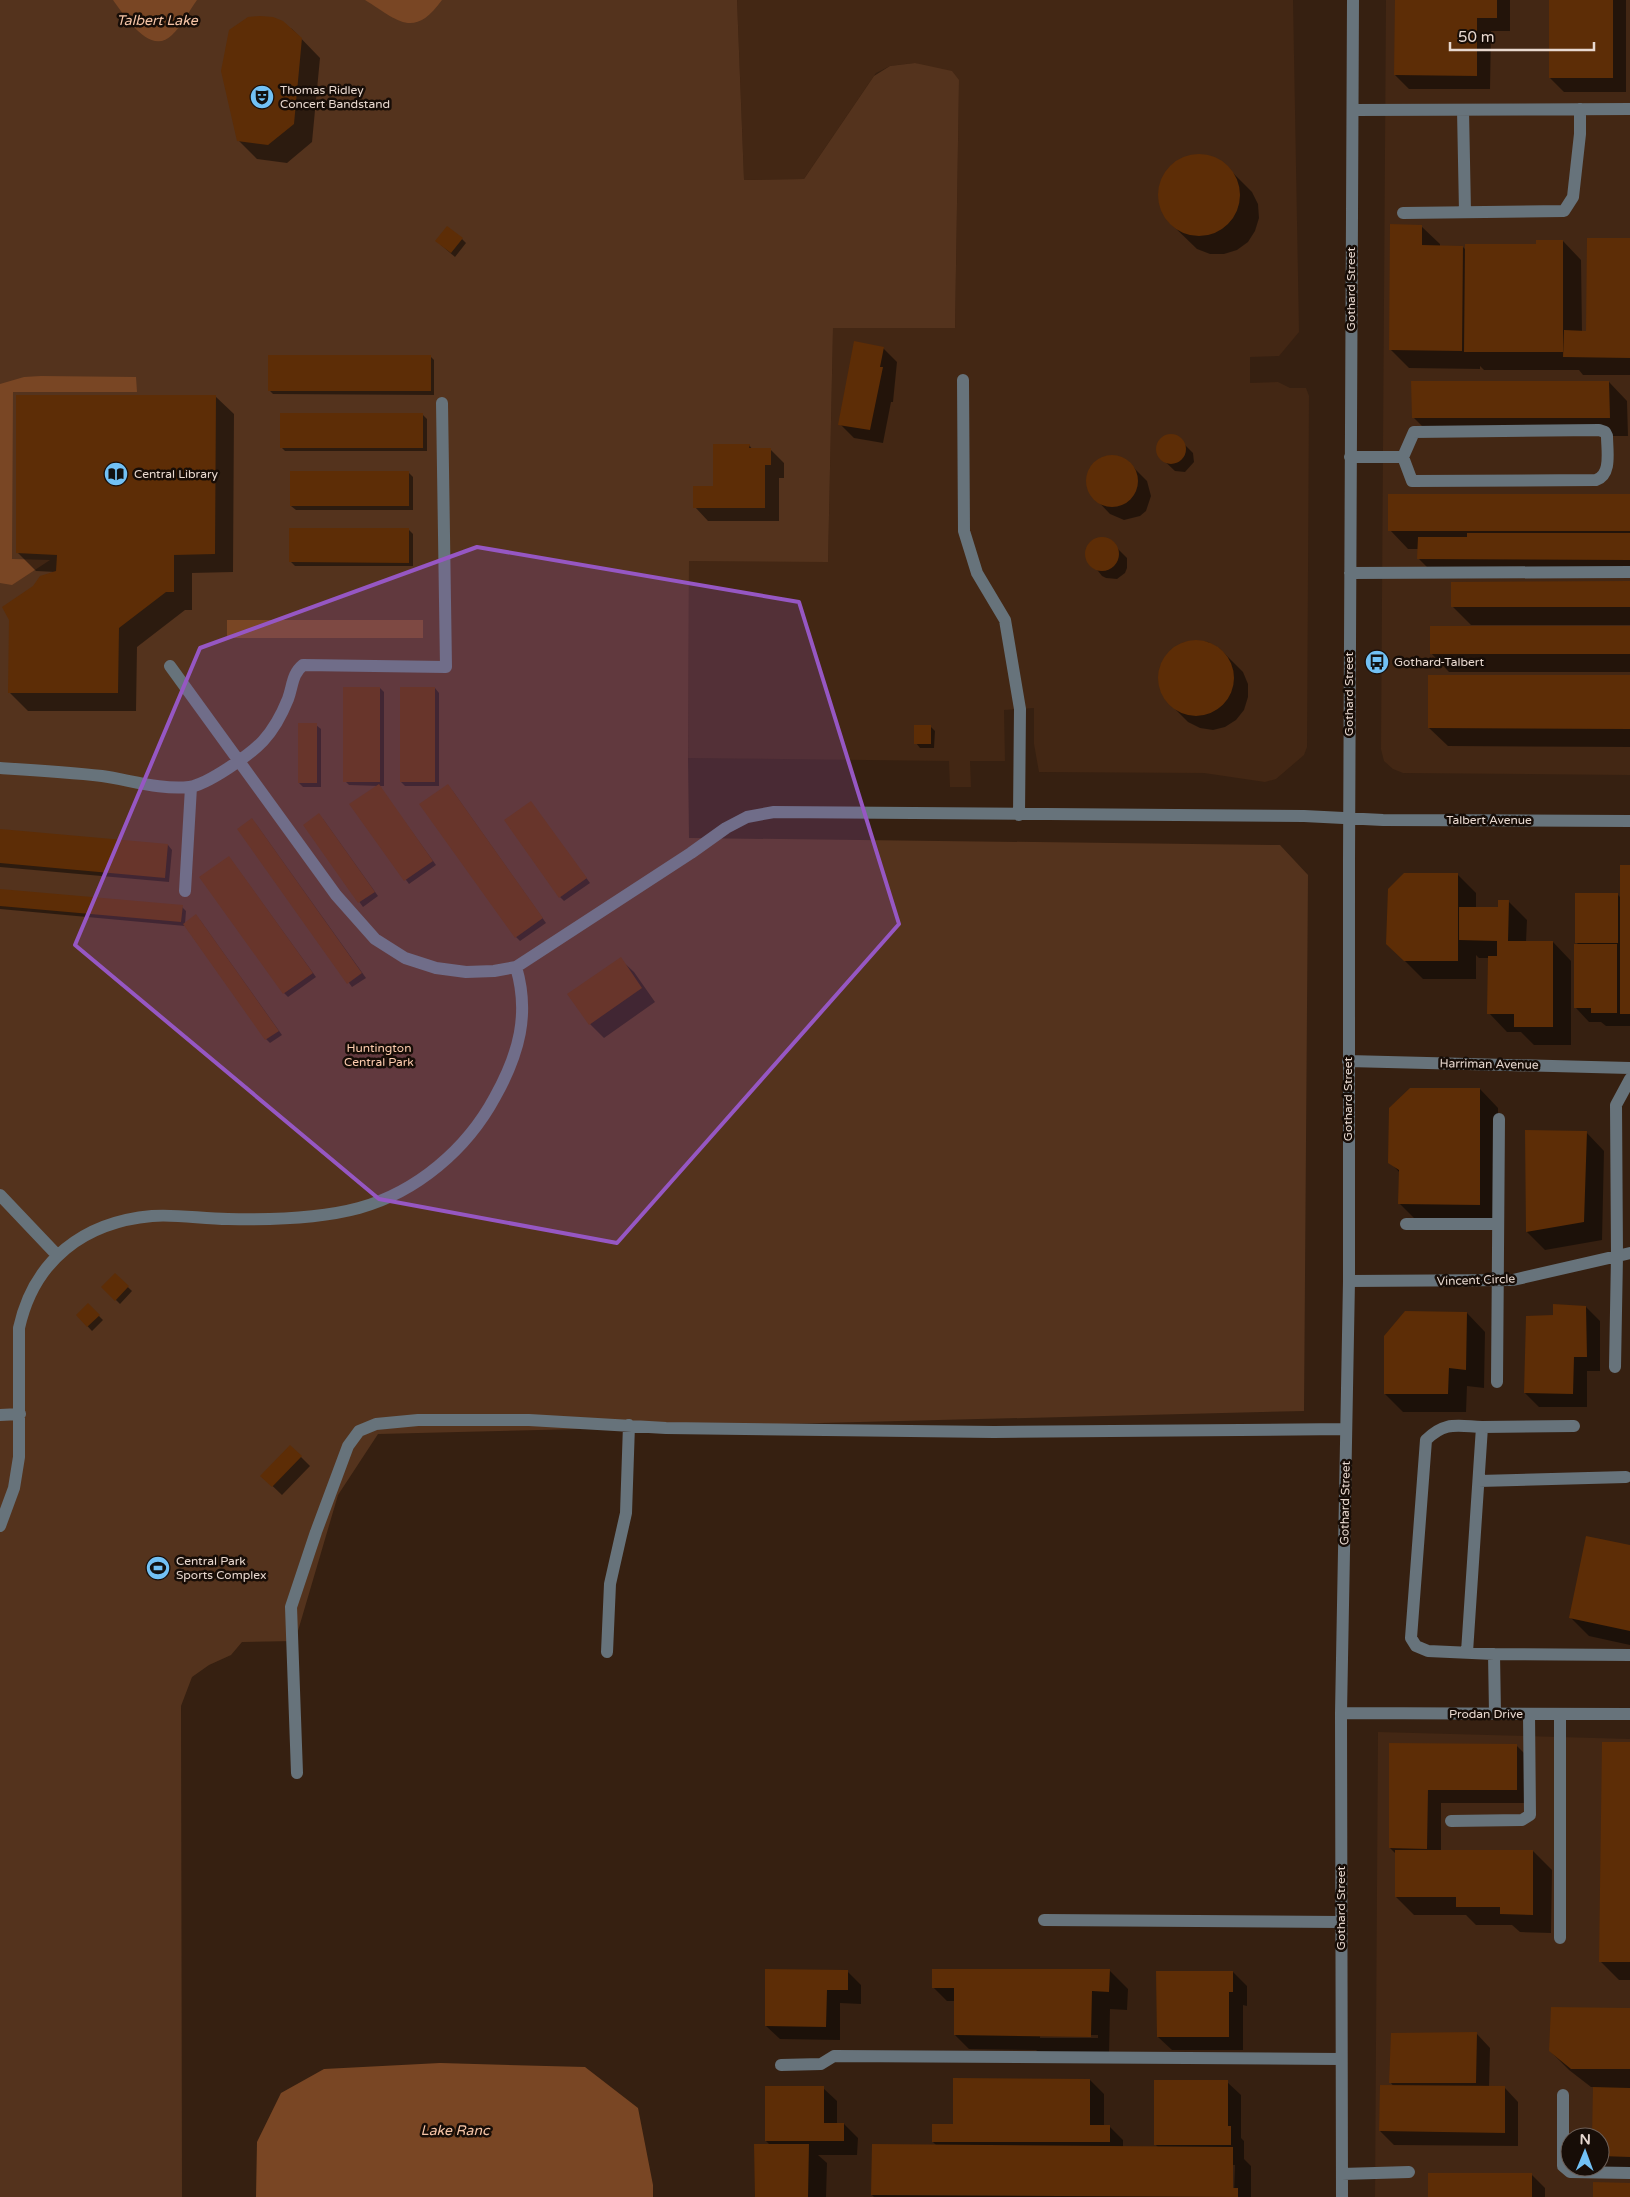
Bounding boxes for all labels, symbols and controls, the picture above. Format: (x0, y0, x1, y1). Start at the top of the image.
water label: Talbert Lake (116, 12, 199, 29)
scale bar (1450, 20, 1594, 52)
text: 50 m (1458, 28, 1495, 46)
place label: Thomas Ridley Concert Bandstand (280, 83, 390, 111)
theatre icon: Thomas Ridley Concert Bandstand (249, 84, 275, 110)
street label: Gothard Street (1344, 246, 1358, 331)
library icon: Central Library (103, 461, 129, 487)
place label: Central Library (134, 467, 219, 481)
bus stop icon: Gothard-Talbert (1364, 649, 1390, 675)
street label: Gothard Street (1342, 651, 1356, 736)
place label: Gothard-Talbert (1394, 655, 1484, 669)
street label: Talbert Avenue (1446, 813, 1532, 827)
park label: Huntington Central Park (344, 1041, 414, 1069)
street label: Gothard Street (1341, 1056, 1355, 1141)
street label: Harriman Avenue (1439, 1056, 1539, 1072)
street label: Vincent Circle (1437, 1272, 1516, 1288)
street label: Gothard Street (1337, 1460, 1353, 1545)
place label: Central Park Sports Complex (176, 1554, 266, 1582)
sports icon: Central Park Sports Complex (145, 1555, 171, 1581)
street label: Prodan Drive (1449, 1707, 1523, 1721)
street label: Gothard Street (1334, 1865, 1348, 1950)
water label: Lake Ranc (421, 2122, 491, 2139)
north arrow (1560, 2127, 1610, 2177)
text: N (1579, 2131, 1591, 2148)

